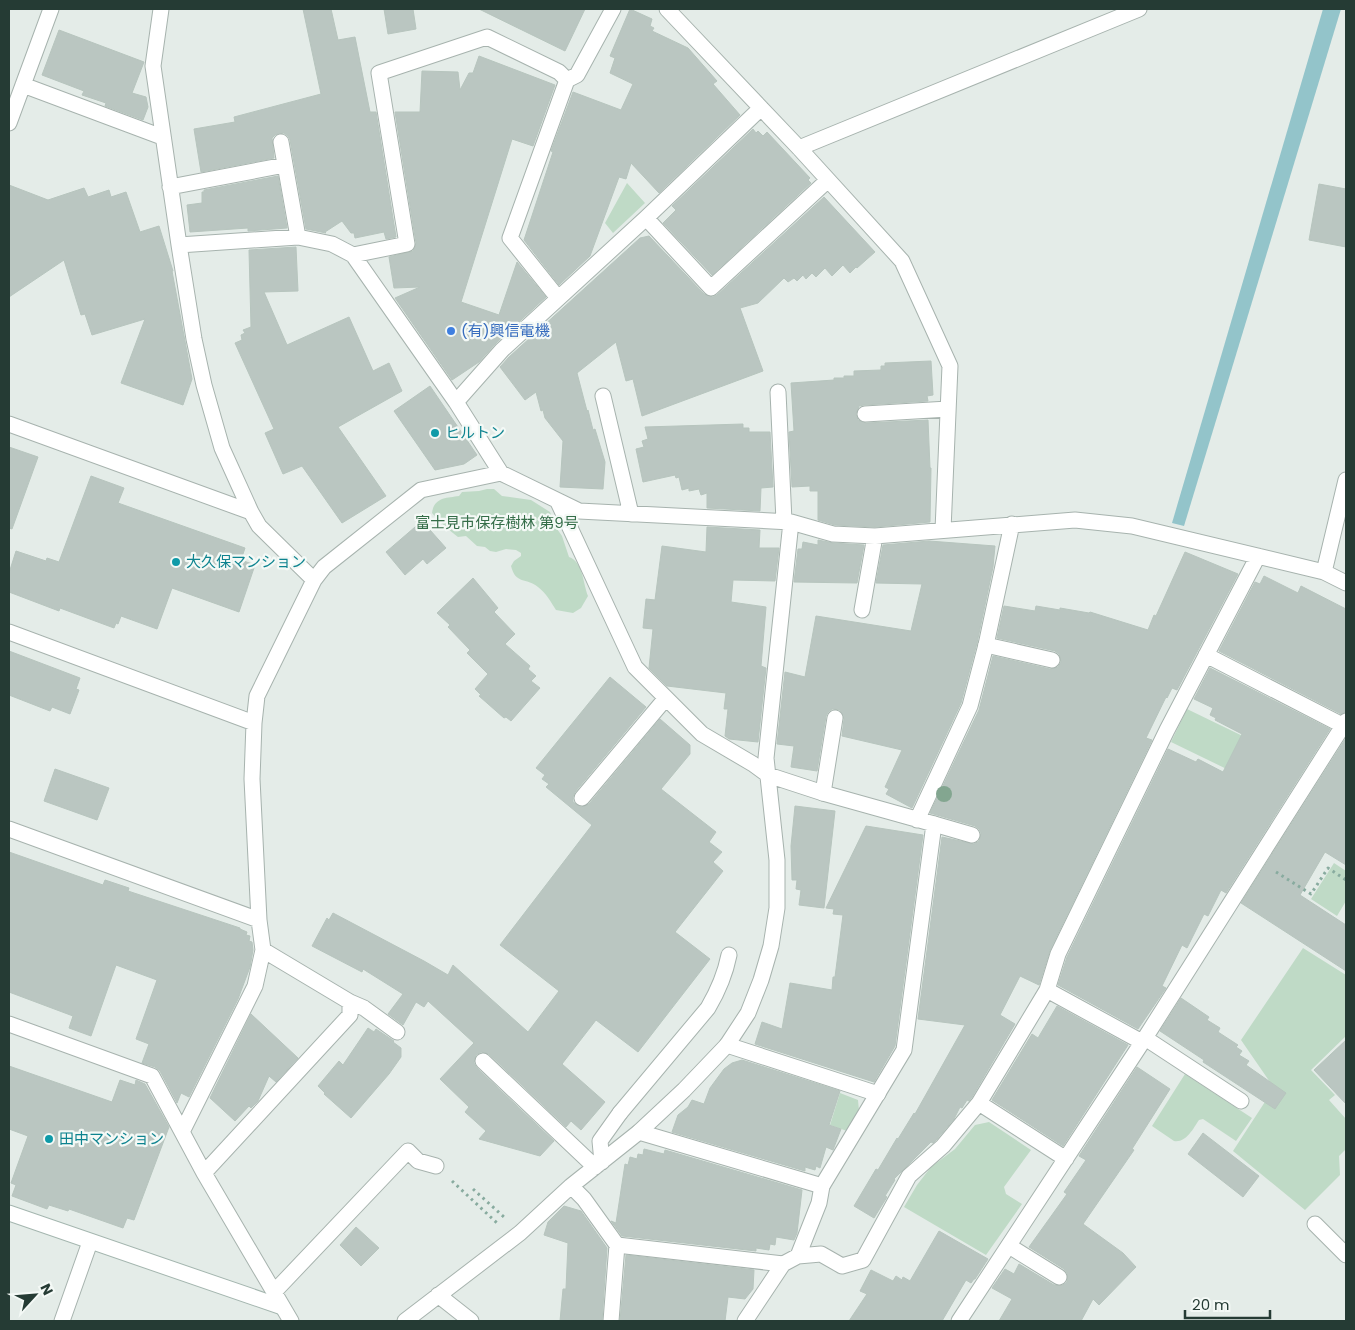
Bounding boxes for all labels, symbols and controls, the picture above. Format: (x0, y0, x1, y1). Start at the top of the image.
place label: (有)興信電機 (461, 320, 550, 341)
marker: (有)興信電機 (445, 325, 457, 337)
place label: ヒルトン (445, 422, 505, 443)
marker: ヒルトン (429, 427, 441, 439)
park label: 富士見市保存樹林 第9号 (415, 512, 579, 533)
place label: 大久保マンション (186, 551, 306, 572)
marker: 大久保マンション (170, 556, 182, 568)
place label: 田中マンション (59, 1128, 164, 1149)
marker: 田中マンション (43, 1133, 55, 1145)
north arrow (10, 1270, 60, 1320)
text: N (35, 1280, 58, 1298)
scale bar (1185, 1288, 1270, 1320)
text: 20 m (1192, 1294, 1230, 1315)

